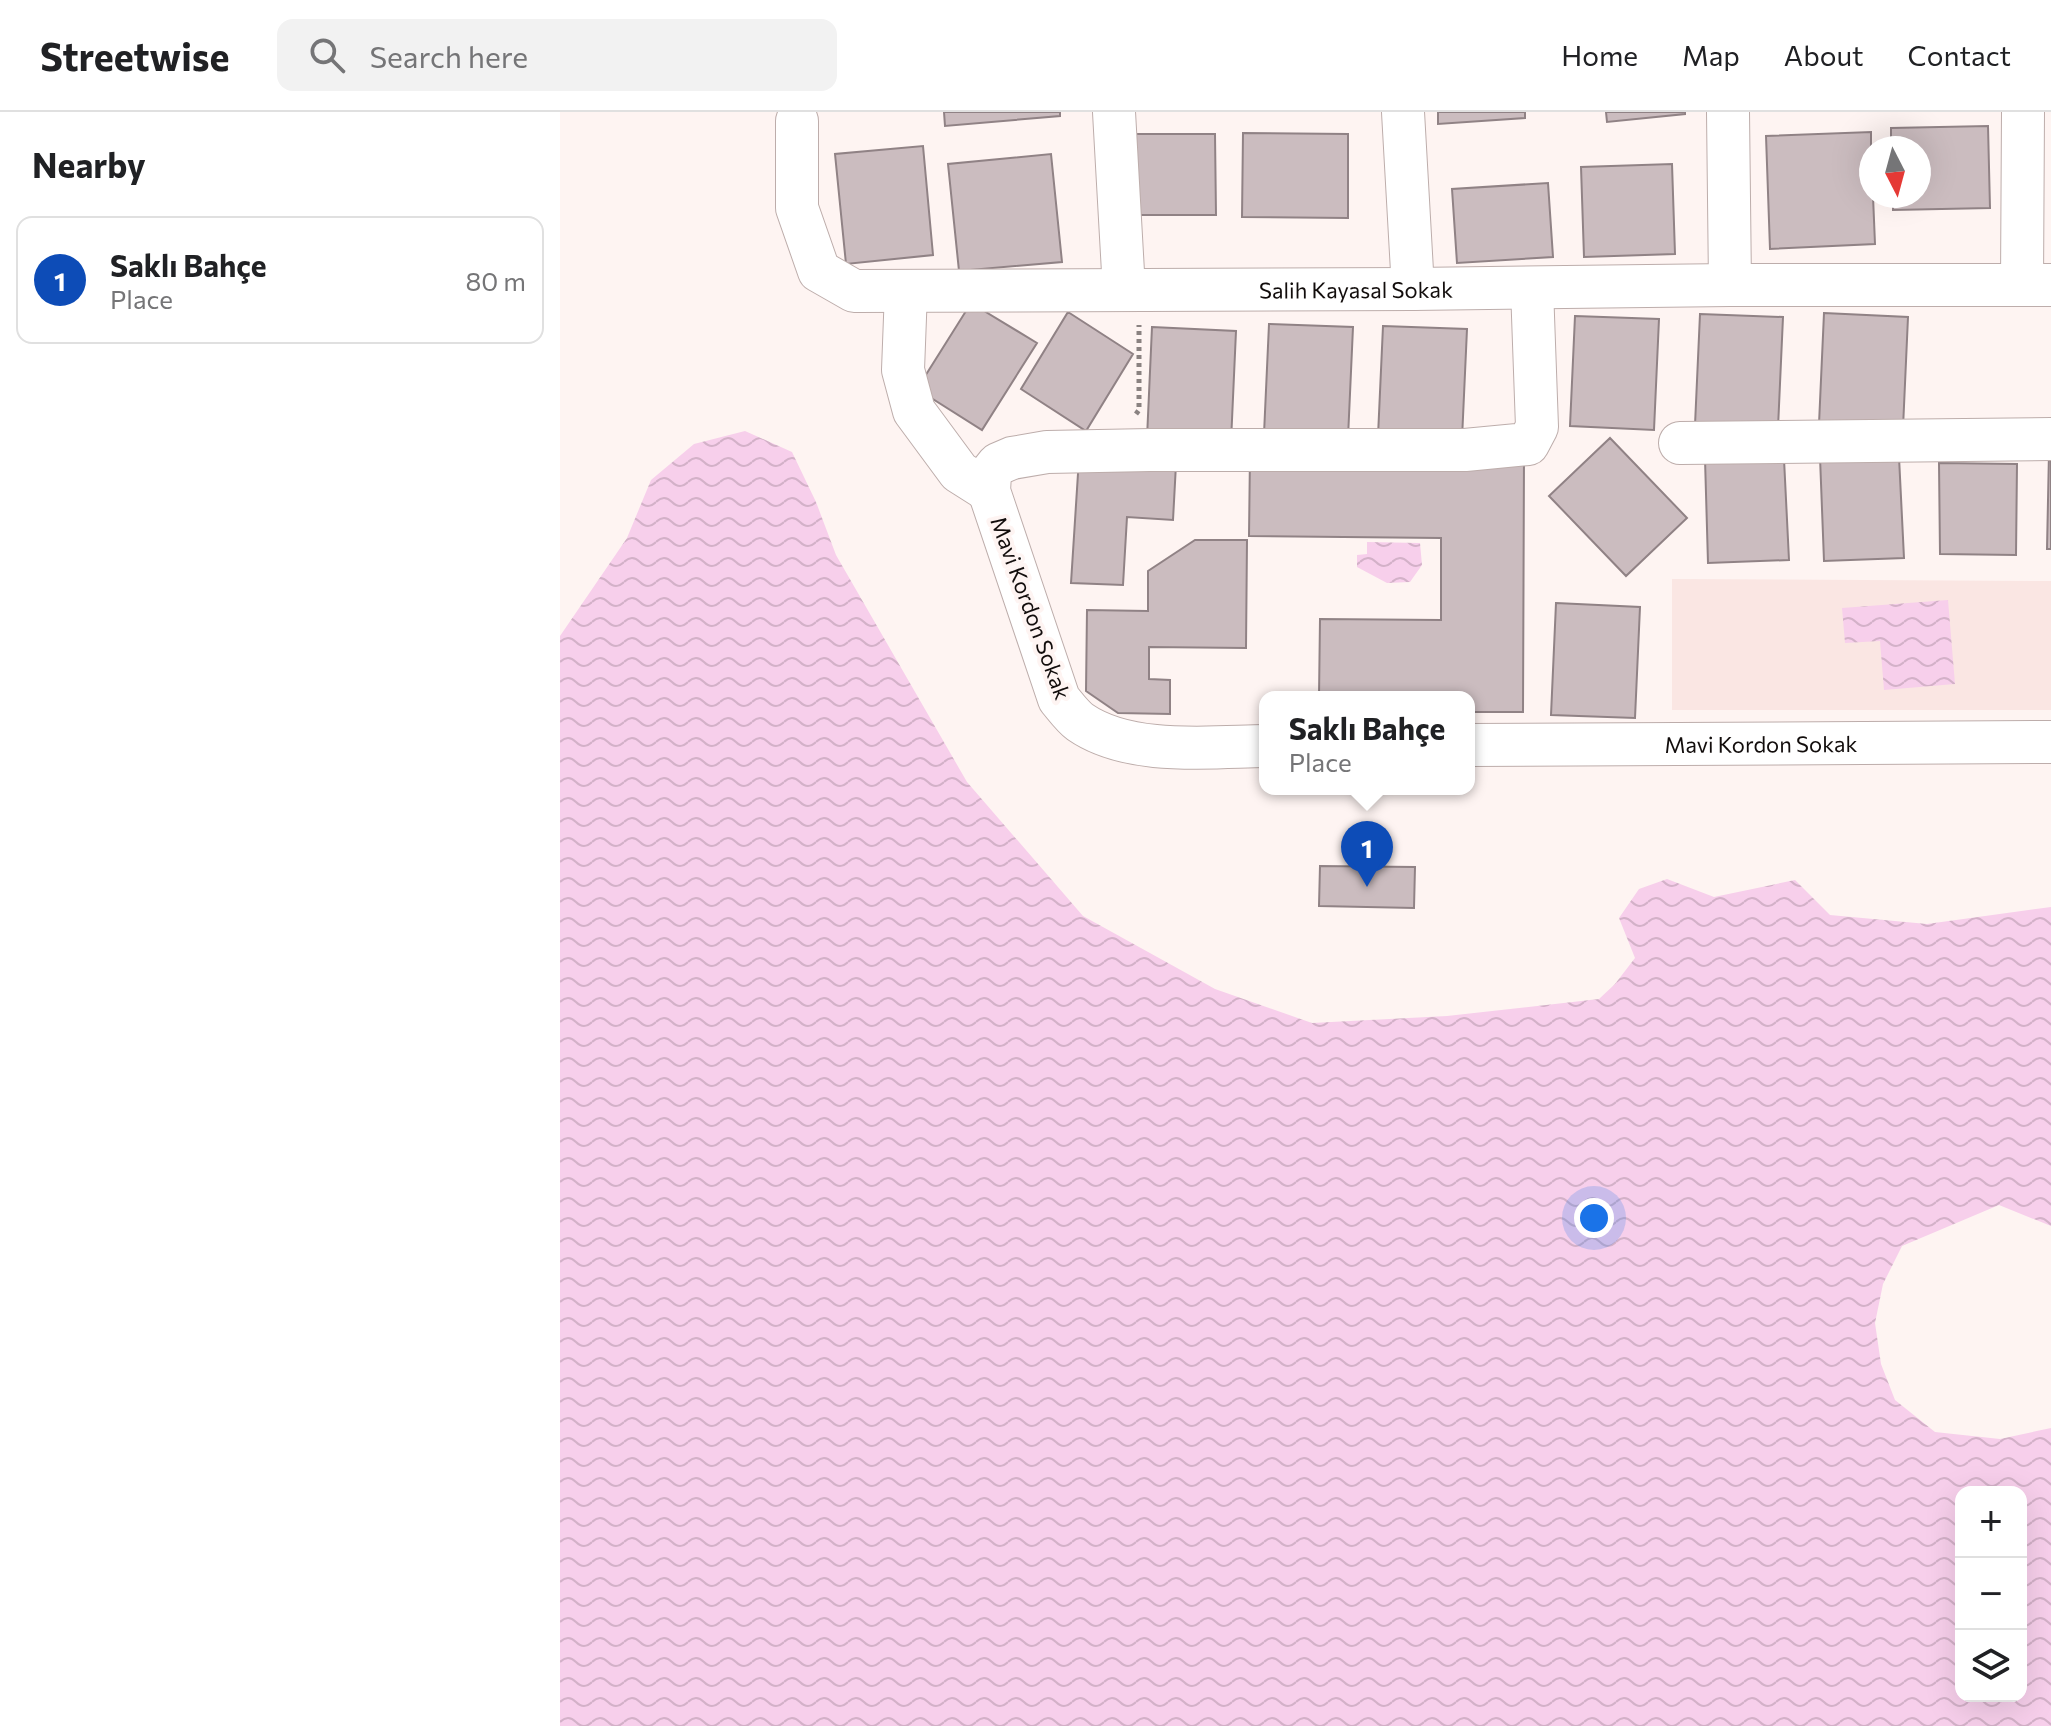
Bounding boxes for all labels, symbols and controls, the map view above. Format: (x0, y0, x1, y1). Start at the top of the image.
search box (277, 19, 837, 91)
text: Streetwise (40, 32, 229, 79)
icon: search (305, 33, 349, 77)
text: Search here (369, 37, 528, 74)
text: Home (1561, 38, 1638, 72)
text: Map (1682, 38, 1740, 72)
text: About (1784, 38, 1864, 72)
text: Contact (1908, 38, 2011, 72)
north arrow (1859, 136, 1931, 208)
text: Nearby (32, 143, 146, 185)
text: Saklı Bahçe (110, 246, 267, 283)
text: 1 (54, 265, 66, 296)
text: 80 m (466, 265, 526, 296)
street label: Salih Kayasal Sokak (1259, 275, 1453, 303)
text: Place (110, 283, 173, 314)
street label: Mavi Kordon Sokak (985, 513, 1077, 703)
popup (1259, 691, 1475, 795)
text: Saklı Bahçe (1289, 709, 1445, 746)
street label: Mavi Kordon Sokak (1664, 729, 1858, 757)
text: Place (1289, 746, 1352, 777)
pin: 1 (1341, 821, 1393, 887)
your location (1574, 1198, 1614, 1238)
map controls (1955, 1486, 2027, 1702)
button: + (1955, 1486, 2027, 1558)
button: − (1955, 1558, 2027, 1630)
button: layers (1955, 1630, 2027, 1702)

